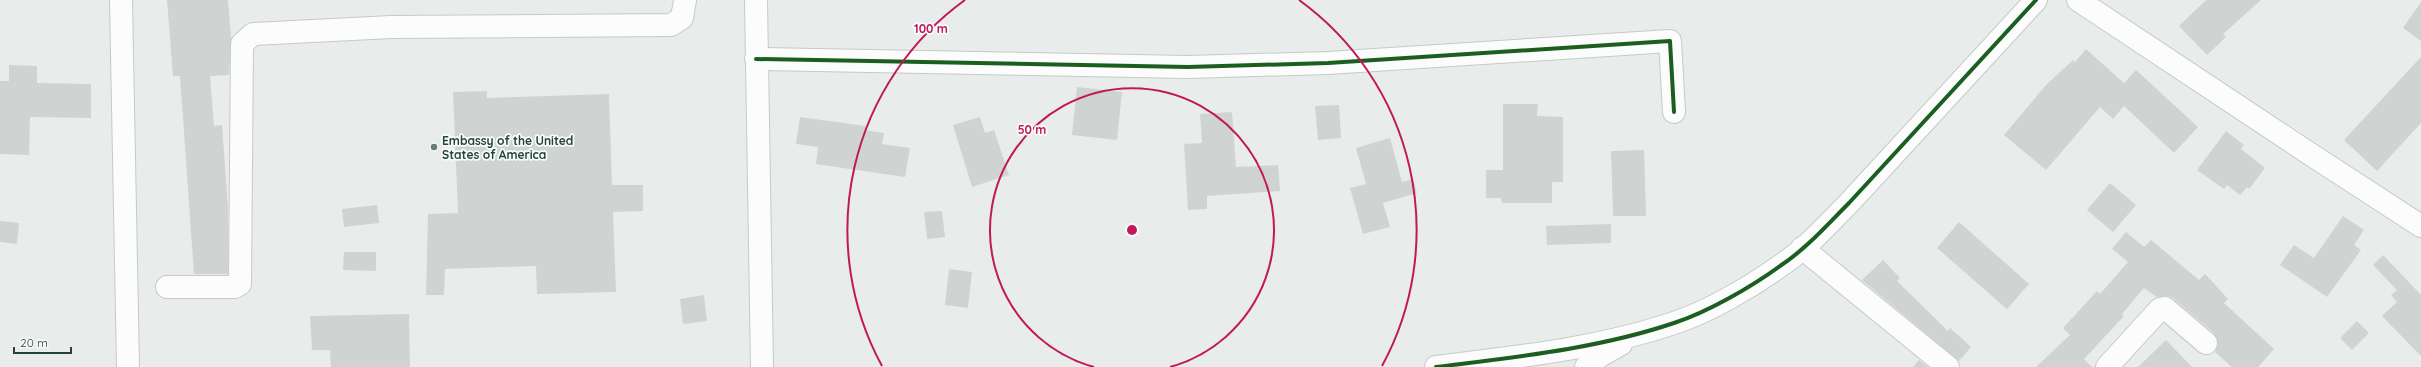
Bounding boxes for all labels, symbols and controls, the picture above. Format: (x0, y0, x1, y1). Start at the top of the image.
text: 100 m (914, 21, 948, 36)
text: 50 m (1018, 122, 1046, 137)
place label: Embassy of the United States of America (442, 133, 573, 162)
marker: Embassy of the United States of America (429, 142, 439, 152)
centre of rings (1125, 223, 1139, 237)
scale bar (14, 329, 71, 355)
text: 20 m (20, 335, 48, 350)

